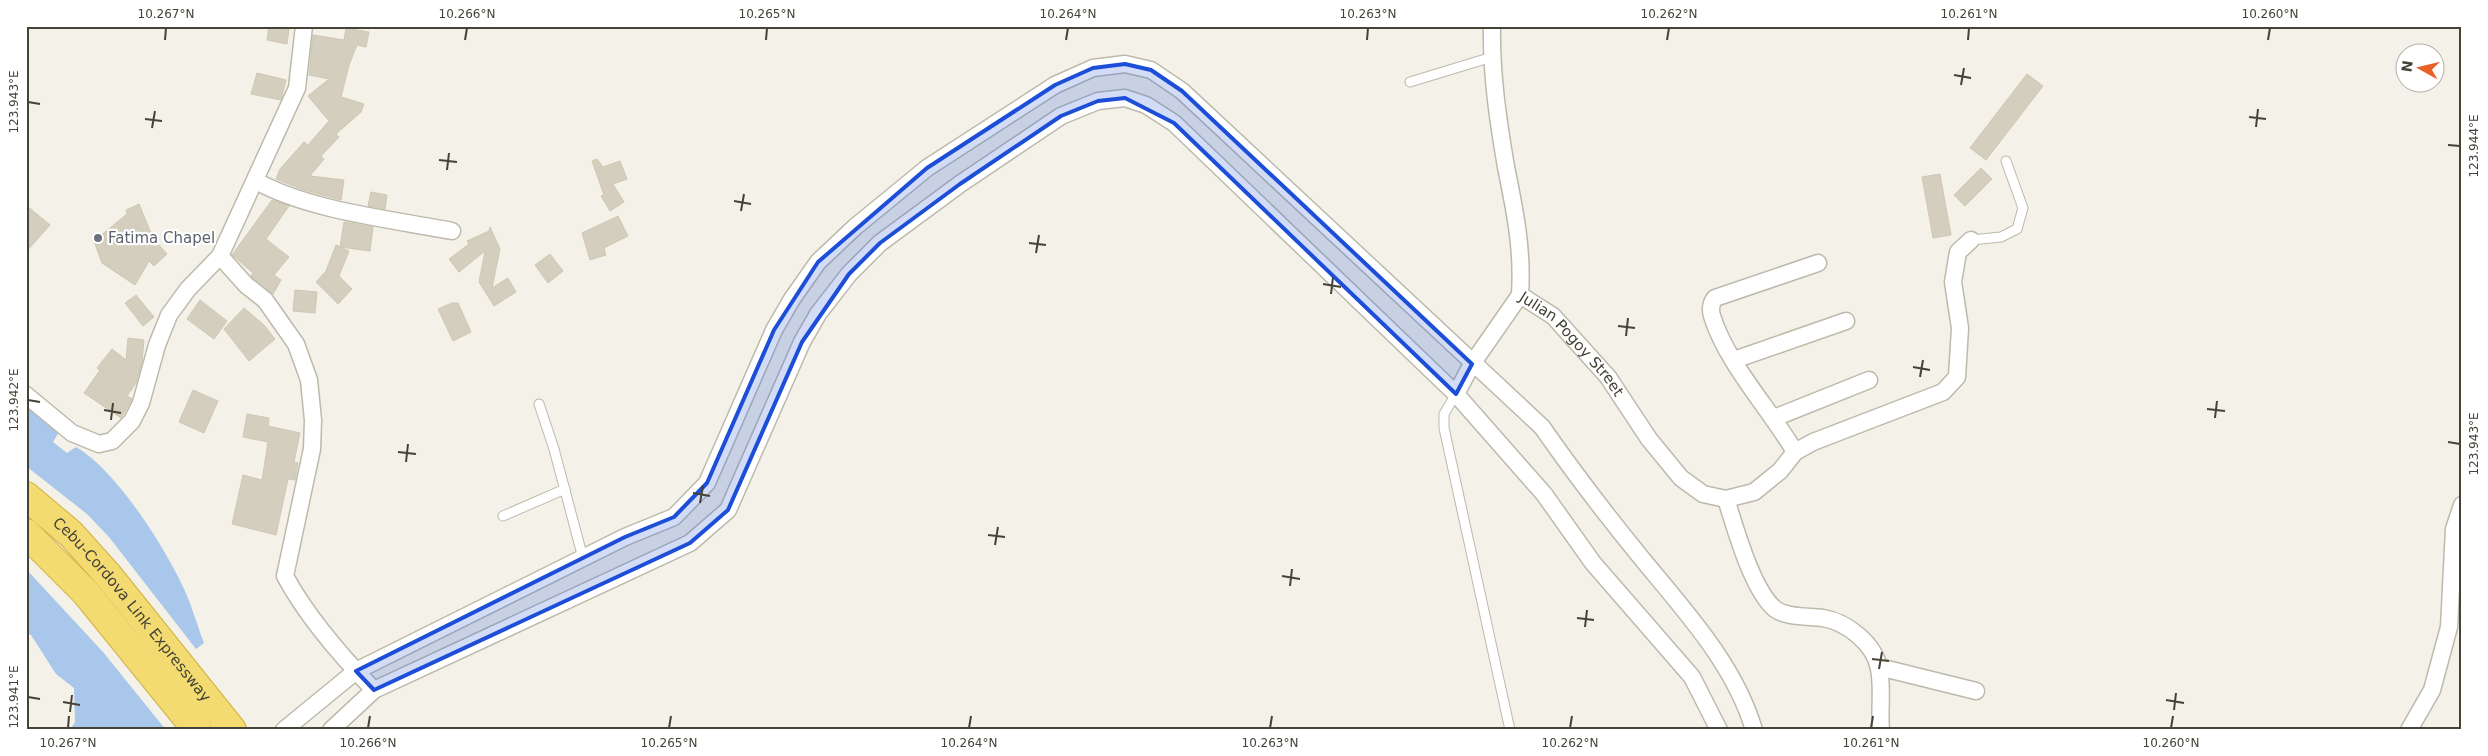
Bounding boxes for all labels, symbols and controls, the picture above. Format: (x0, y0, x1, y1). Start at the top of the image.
text: 10.267°N (138, 7, 194, 21)
text: 10.266°N (439, 7, 495, 21)
text: 10.265°N (739, 7, 795, 21)
text: 10.264°N (1040, 7, 1096, 21)
text: 10.263°N (1340, 7, 1396, 21)
text: 10.262°N (1641, 7, 1697, 21)
text: 10.261°N (1941, 7, 1997, 21)
text: 10.260°N (2242, 7, 2298, 21)
north arrow (2396, 42, 2446, 92)
text: N (2398, 59, 2416, 73)
text: 123.943°E (7, 70, 21, 134)
text: 123.944°E (2467, 114, 2481, 178)
place label: Fatima Chapel (108, 229, 215, 247)
marker: Fatima Chapel (92, 232, 104, 244)
street label: Julian Pogoy Street (1515, 288, 1627, 400)
text: 123.942°E (7, 368, 21, 432)
text: 123.943°E (2467, 412, 2481, 476)
street label: Cebu-Cordova Link Expressway (49, 514, 215, 706)
text: 123.941°E (7, 665, 21, 729)
text: 10.267°N (40, 736, 96, 750)
text: 10.266°N (340, 736, 396, 750)
text: 10.265°N (641, 736, 697, 750)
text: 10.264°N (941, 736, 997, 750)
text: 10.263°N (1242, 736, 1298, 750)
text: 10.262°N (1542, 736, 1598, 750)
text: 10.261°N (1843, 736, 1899, 750)
text: 10.260°N (2143, 736, 2199, 750)

